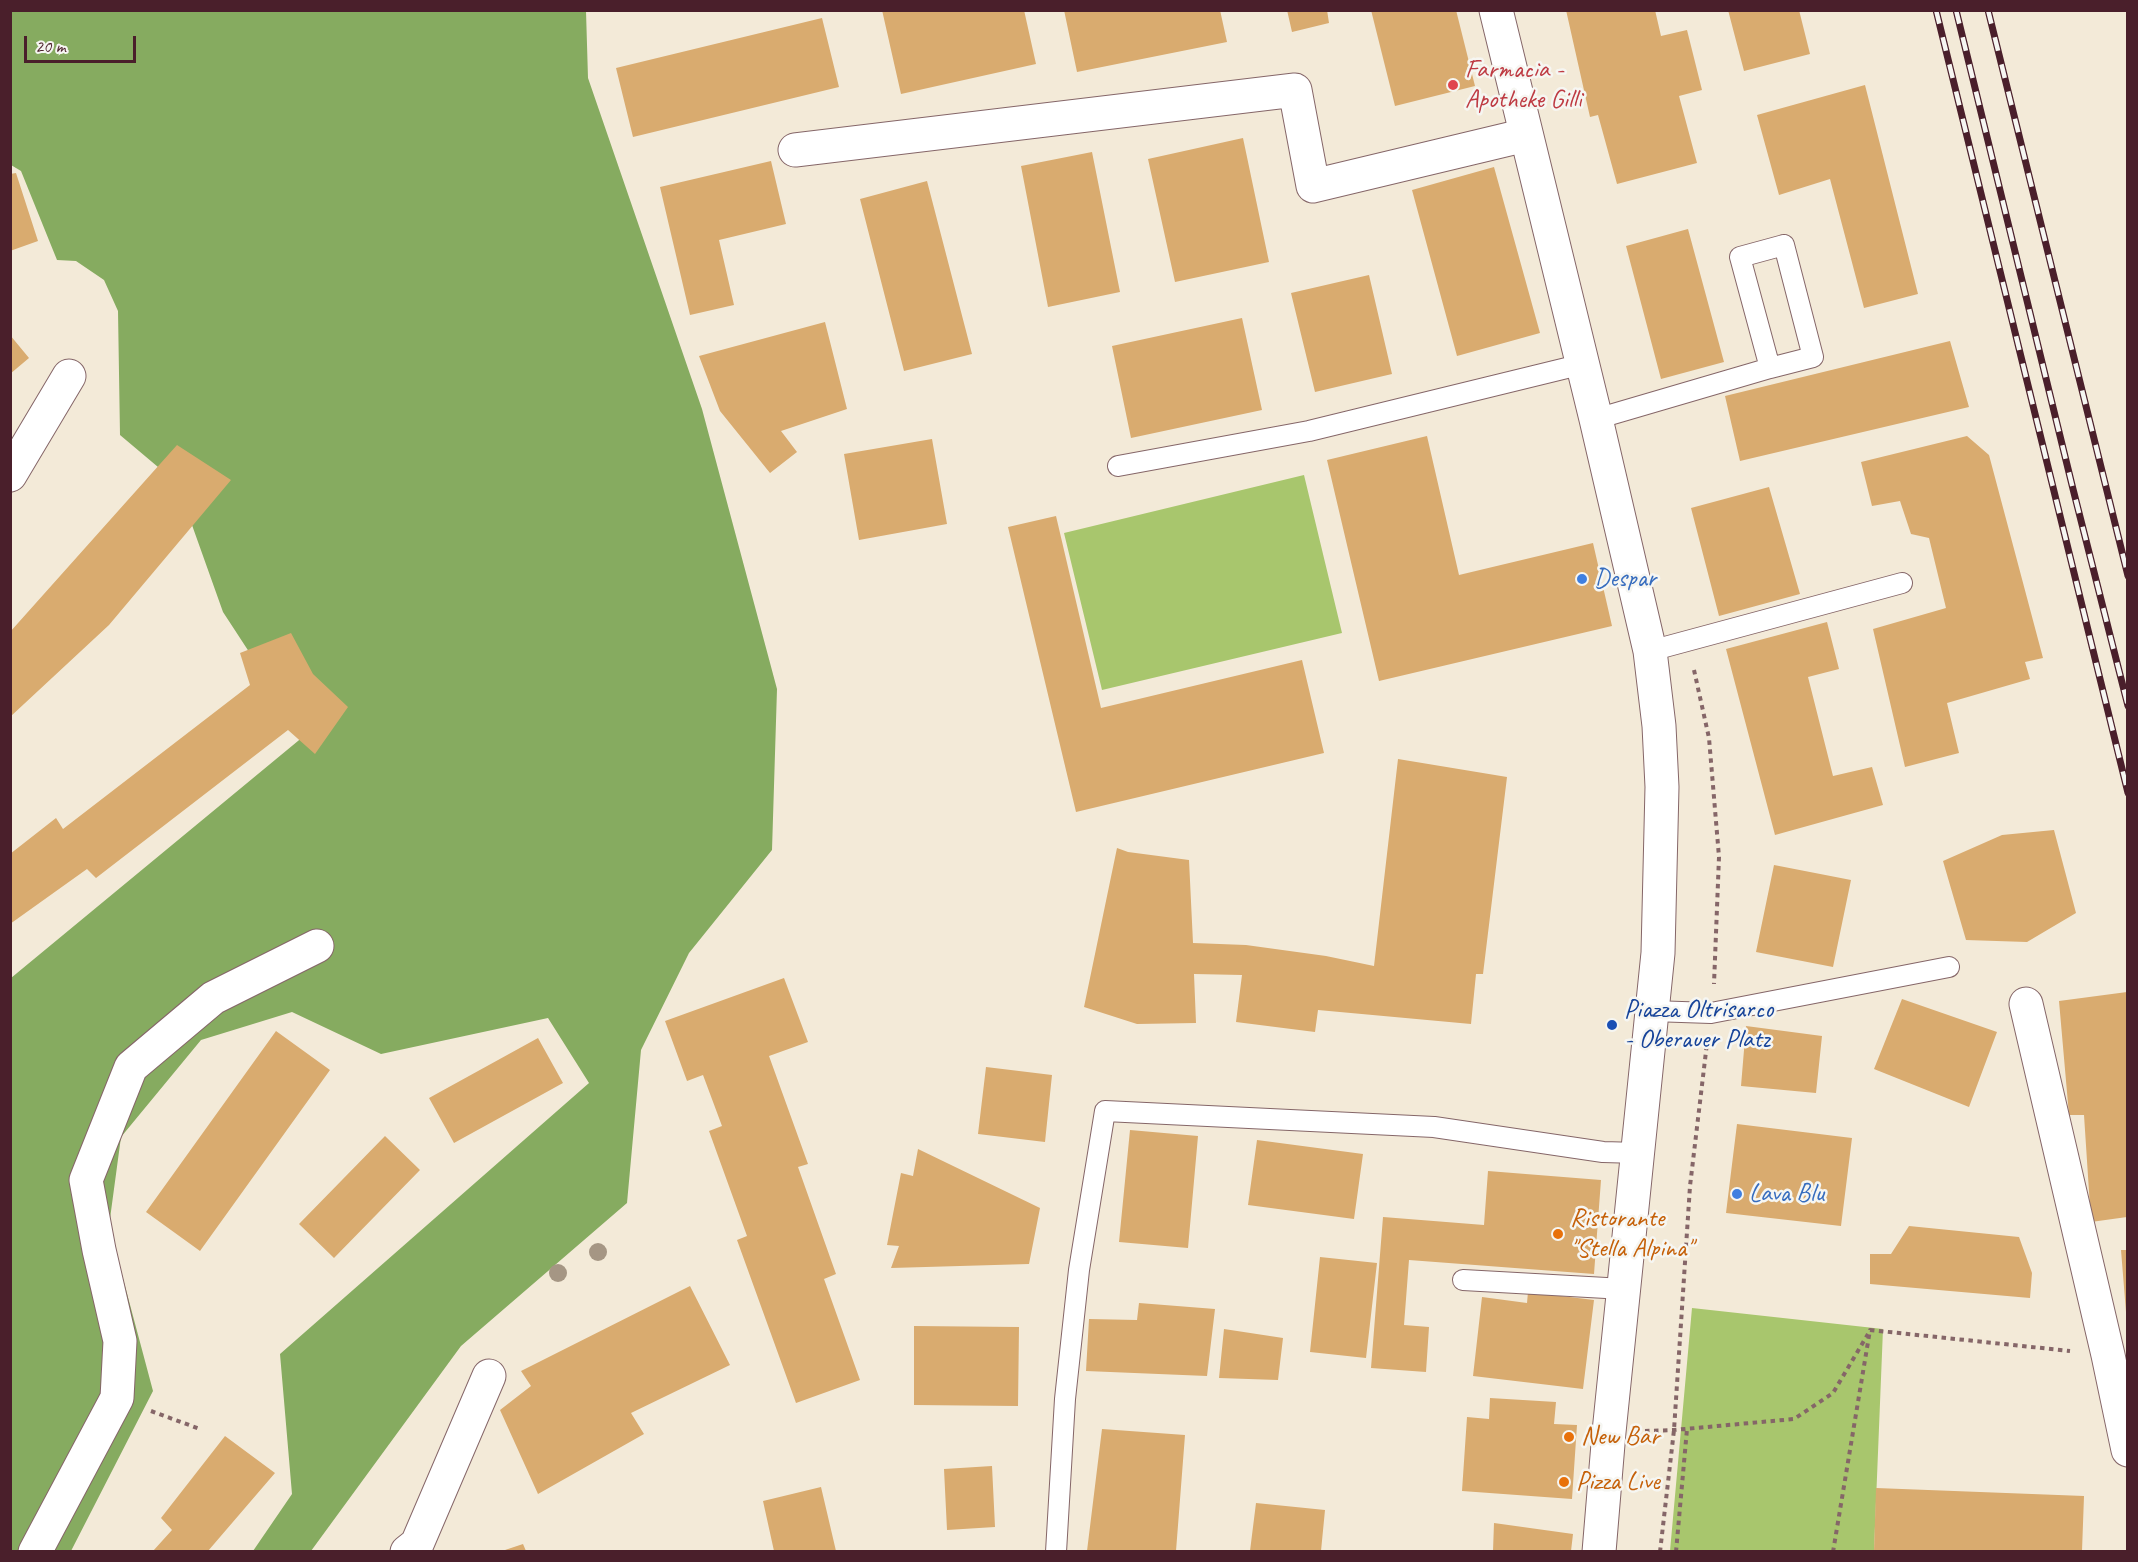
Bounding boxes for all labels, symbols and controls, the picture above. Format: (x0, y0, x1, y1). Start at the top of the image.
scale bar (27, 24, 140, 62)
text: 20 m (35, 35, 66, 57)
place label: Farmacia - Apotheke Gilli (1465, 54, 1582, 116)
marker: Farmacia - Apotheke Gilli (1446, 78, 1460, 92)
place label: Despar (1594, 563, 1656, 595)
marker: Despar (1575, 572, 1589, 586)
place label: Piazza Oltrisarco - Oberauer Platz (1624, 994, 1773, 1056)
marker: Piazza Oltrisarco - Oberauer Platz (1605, 1018, 1619, 1032)
place label: Lava Blu (1749, 1178, 1824, 1210)
marker: Lava Blu (1730, 1187, 1744, 1201)
place label: Ristorante "Stella Alpina" (1570, 1203, 1692, 1264)
marker: Ristorante "Stella Alpina" (1551, 1227, 1565, 1241)
place label: New Bar (1581, 1421, 1659, 1453)
marker: New Bar (1562, 1430, 1576, 1444)
place label: Pizza Live (1576, 1466, 1660, 1498)
marker: Pizza Live (1557, 1475, 1571, 1489)

